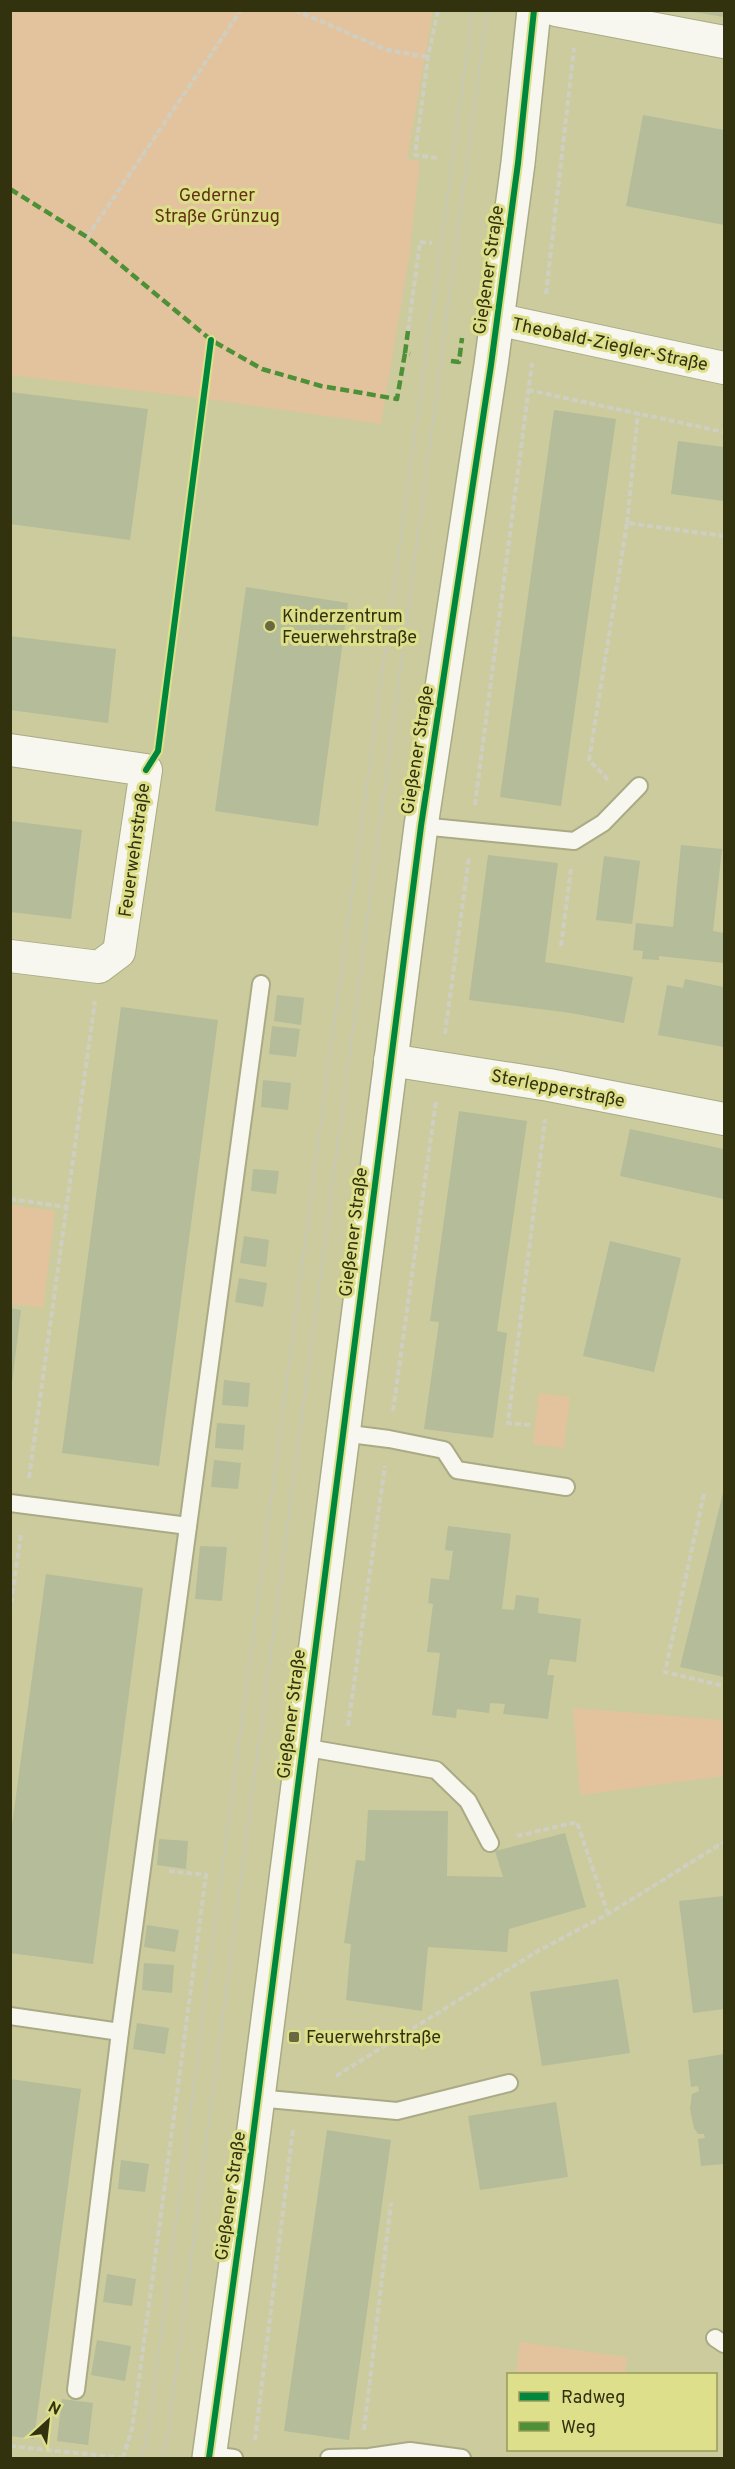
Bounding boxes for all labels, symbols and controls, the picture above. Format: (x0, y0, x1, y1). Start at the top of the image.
park label: Gederner Straße Grünzug (154, 185, 280, 229)
street label: Gießener Straße (469, 204, 510, 336)
street label: Theobald-Ziegler-Straße (510, 313, 710, 377)
place label: Kinderzentrum Feuerwehrstraße (282, 606, 417, 650)
marker: Kinderzentrum Feuerwehrstraße (263, 619, 277, 633)
street label: Gießener Straße (397, 684, 440, 816)
street label: Feuerwehrstraße (115, 782, 156, 919)
street label: Sterlepperstraße (489, 1065, 627, 1114)
street label: Gießener Straße (335, 1166, 374, 1298)
street label: Gießener Straße (273, 1648, 312, 1780)
place label: Feuerwehrstraße (306, 2027, 441, 2050)
marker: Feuerwehrstraße (287, 2030, 301, 2044)
street label: Gießener Straße (211, 2130, 252, 2262)
legend (507, 2373, 717, 2451)
text: Radweg (561, 2387, 625, 2410)
north arrow (18, 2391, 78, 2451)
text: N (44, 2398, 64, 2421)
text: Weg (561, 2417, 596, 2440)

